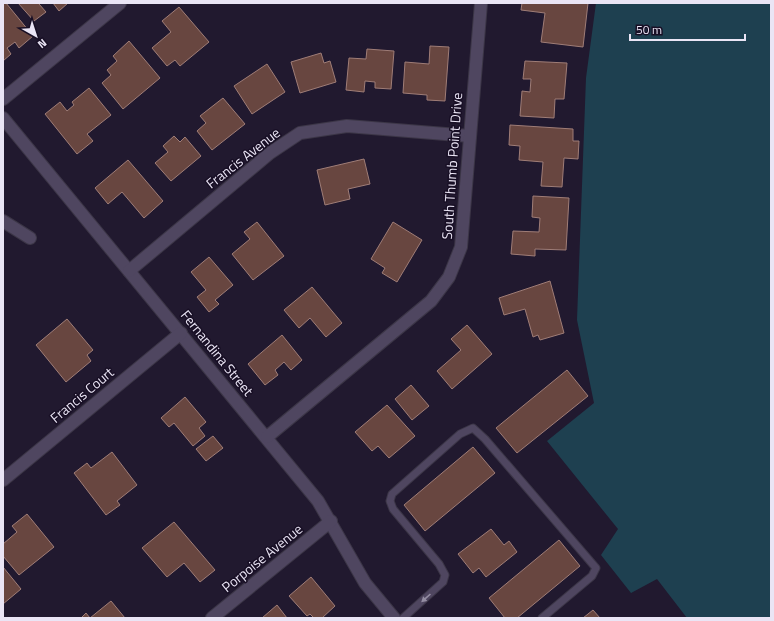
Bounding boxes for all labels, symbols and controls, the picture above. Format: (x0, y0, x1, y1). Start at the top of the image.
north arrow (16, 16, 56, 56)
scale bar (630, 16, 745, 42)
text: 50 m (636, 20, 662, 39)
text: N (34, 35, 50, 52)
street label: South Thumb Point Drive (436, 92, 467, 240)
street label: Francis Avenue (201, 122, 284, 193)
street label: Fernandina Street (176, 305, 259, 400)
street label: Francis Court (45, 362, 118, 427)
street label: Porpoise Avenue (217, 518, 307, 597)
one-way arrow (420, 593, 431, 602)

